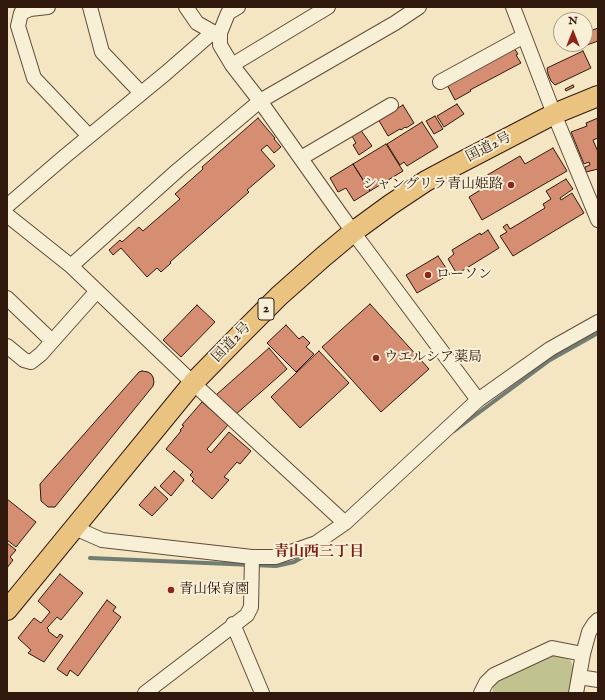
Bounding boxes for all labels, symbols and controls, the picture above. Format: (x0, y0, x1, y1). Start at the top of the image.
north arrow (553, 12, 593, 52)
text: N (568, 14, 578, 28)
street label: 国道2号 (464, 129, 514, 167)
place label: シャングリラ青山姫路 (363, 177, 503, 193)
marker: シャングリラ青山姫路 (506, 180, 516, 190)
place label: ローソン (436, 267, 492, 283)
marker: ローソン (423, 270, 433, 280)
road number: 2 (258, 298, 274, 320)
street label: 国道2号 (209, 320, 255, 366)
place label: ウエルシア薬局 (384, 350, 482, 366)
marker: ウエルシア薬局 (371, 353, 381, 363)
district label: 青山西三丁目 (274, 544, 364, 562)
place label: 青山保育園 (179, 582, 249, 598)
marker: 青山保育園 (166, 585, 176, 595)

